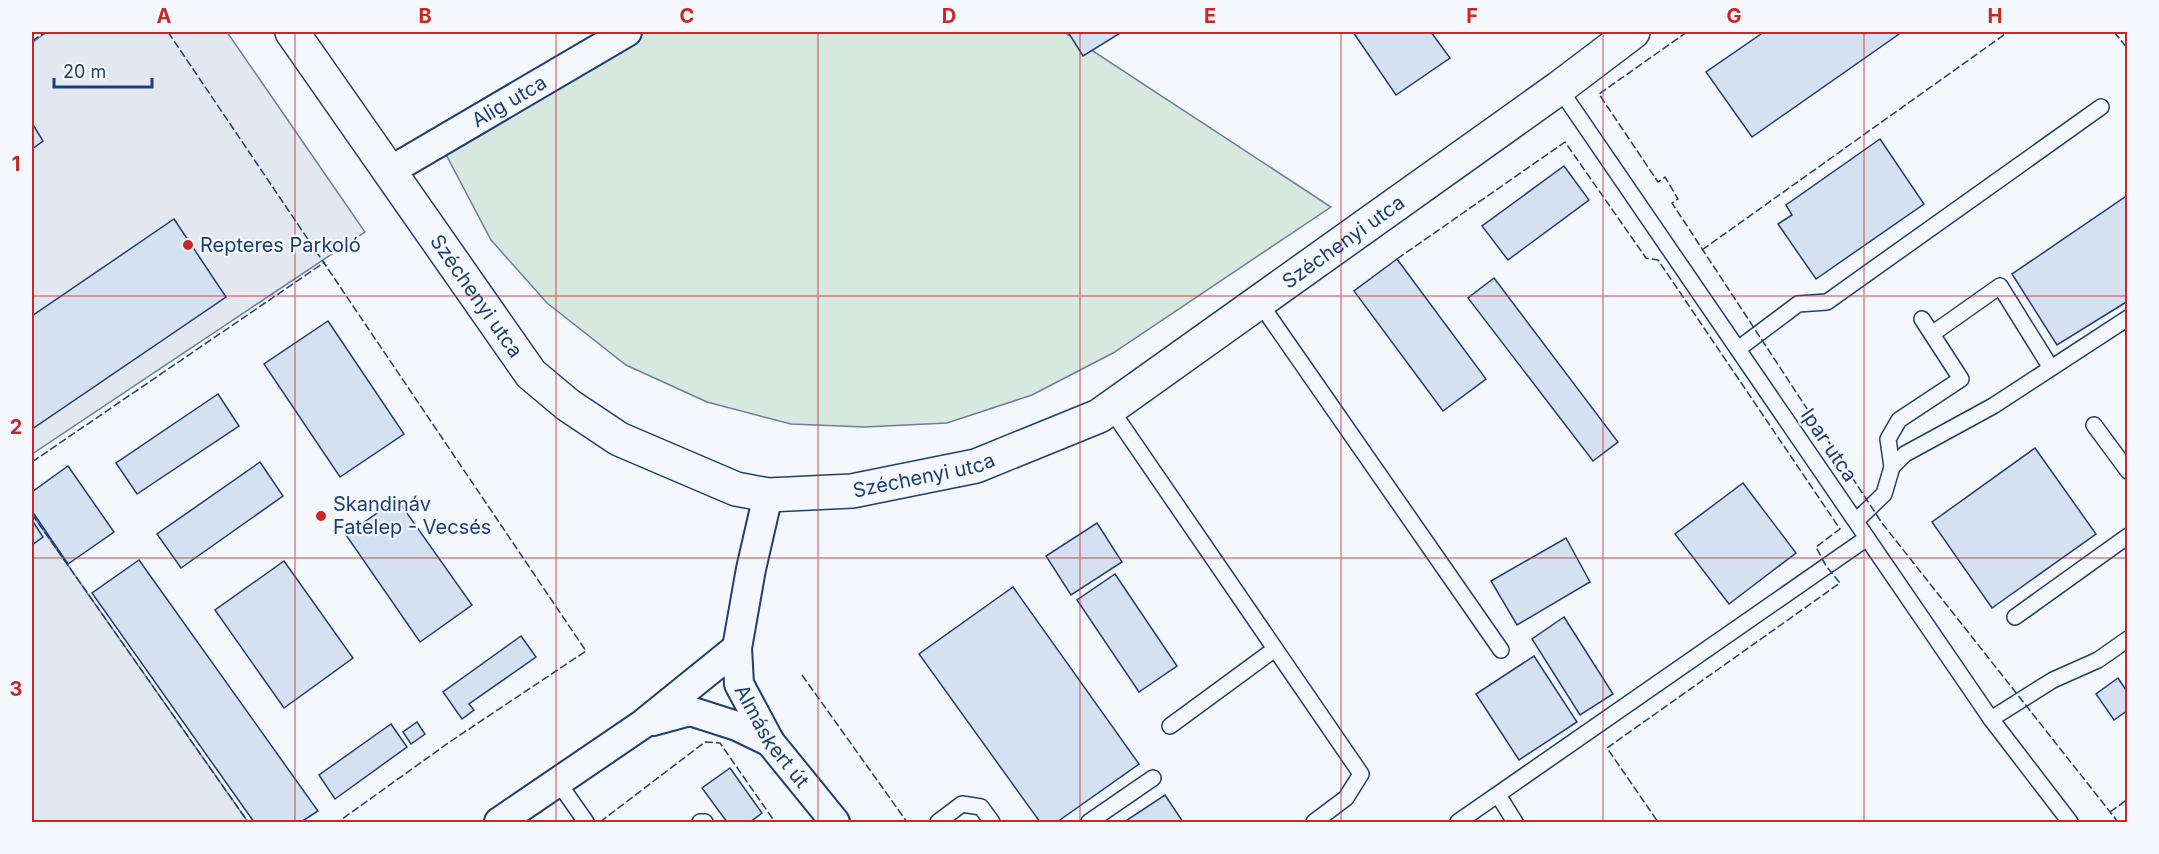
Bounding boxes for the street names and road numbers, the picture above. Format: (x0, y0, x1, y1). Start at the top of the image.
street label: Alig utca (467, 70, 551, 132)
street label: Széchenyi utca (1277, 190, 1409, 294)
street label: Széchenyi utca (425, 230, 528, 362)
street label: Ipar utca (1796, 404, 1862, 486)
street label: Széchenyi utca (851, 448, 998, 503)
street label: Almáskert út (730, 681, 814, 793)

